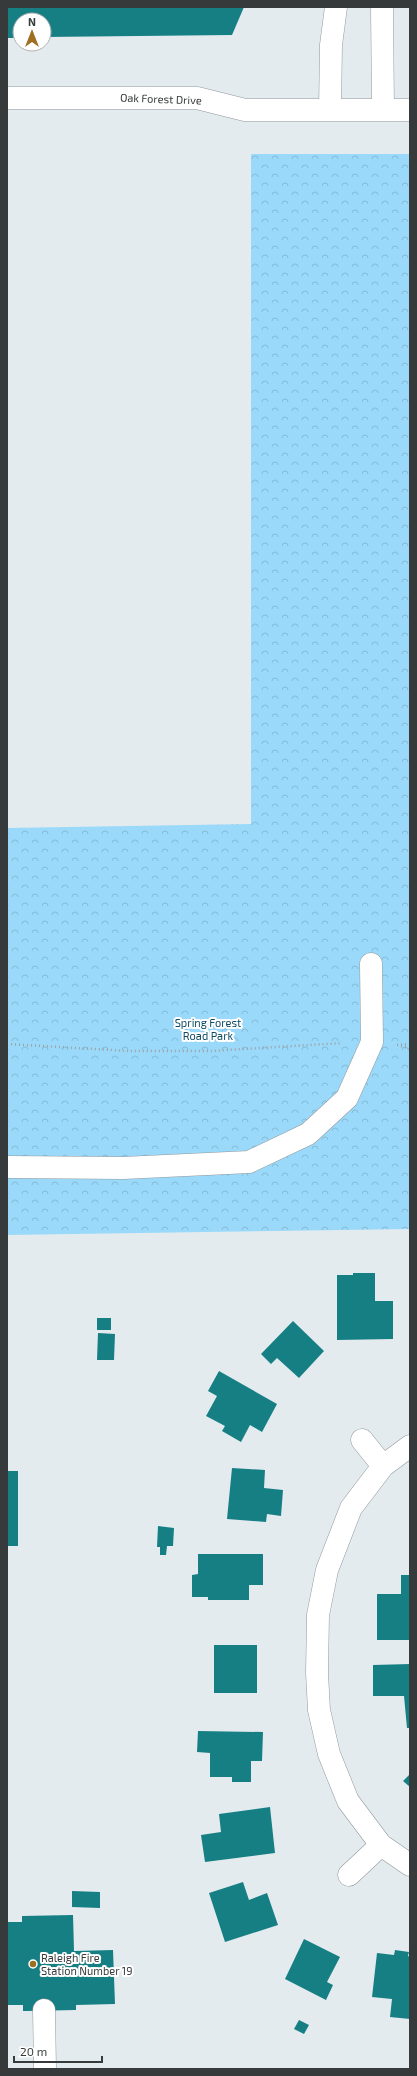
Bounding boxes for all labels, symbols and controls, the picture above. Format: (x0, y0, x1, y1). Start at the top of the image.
north arrow (12, 12, 52, 52)
text: N (28, 15, 36, 28)
street label: Oak Forest Drive (120, 91, 202, 106)
park label: Spring Forest Road Park (175, 1016, 241, 1042)
place label: Raleigh Fire Station Number 19 (41, 1951, 133, 1977)
marker: Raleigh Fire Station Number 19 (28, 1959, 38, 1969)
scale bar (14, 2038, 102, 2064)
text: 20 m (20, 2044, 47, 2058)

